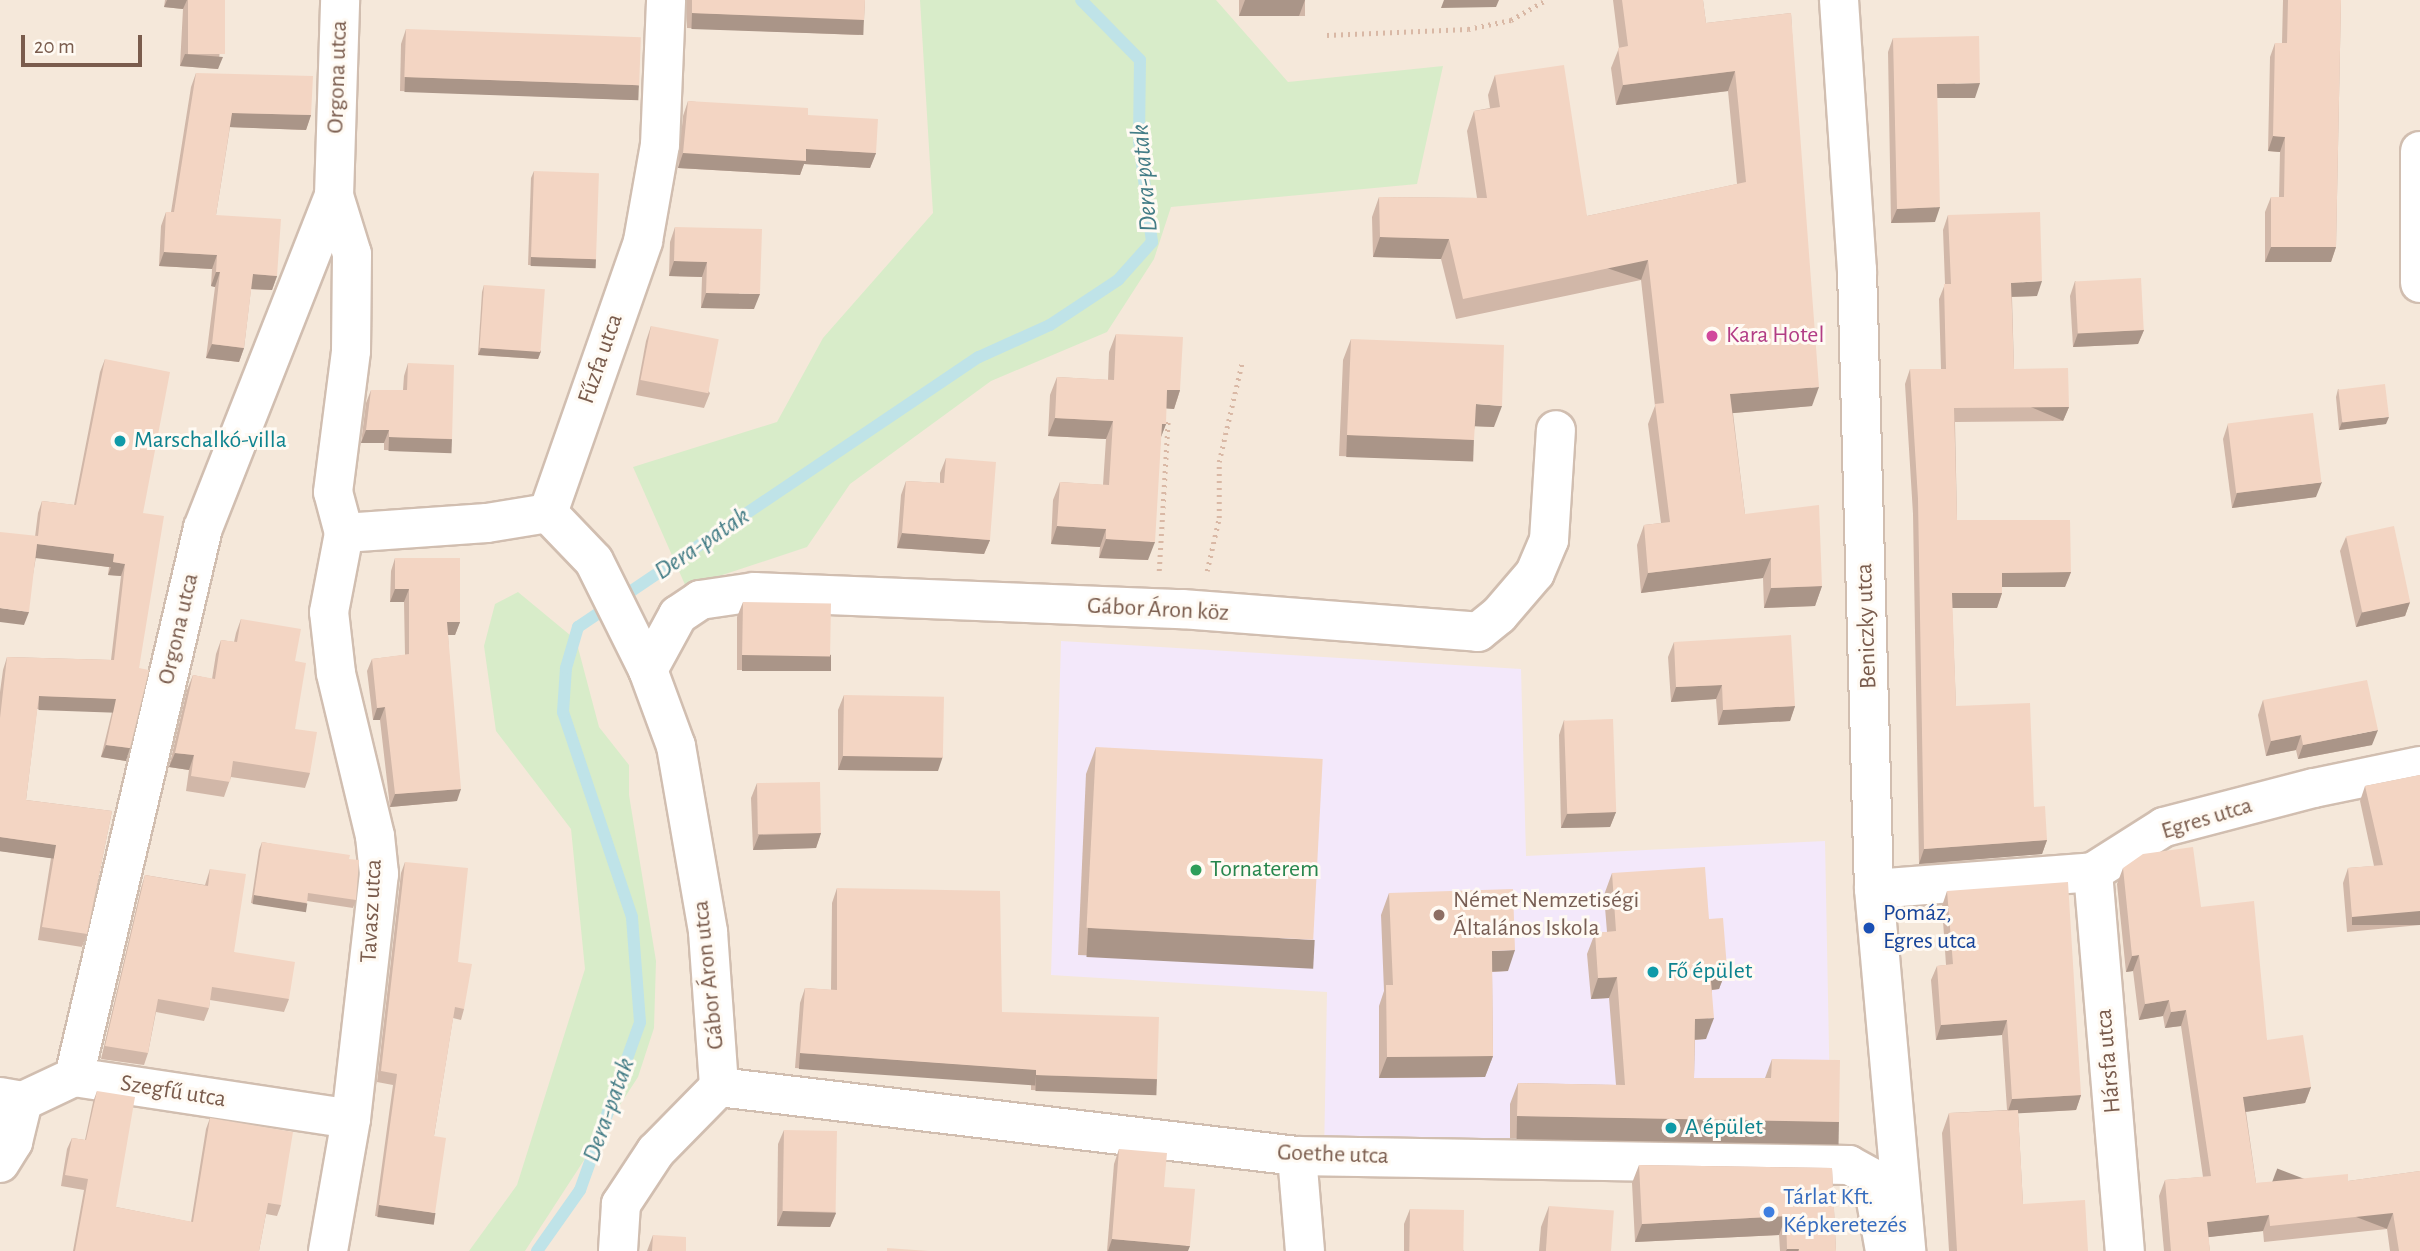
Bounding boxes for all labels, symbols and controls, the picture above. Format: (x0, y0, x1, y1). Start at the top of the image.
street label: Orgona utca (322, 20, 354, 134)
scale bar (24, 21, 145, 65)
text: 20 m (34, 36, 75, 57)
water label: Dera-patak (1125, 123, 1165, 233)
street label: Fűzfa utca (572, 310, 630, 408)
place label: Kara Hotel (1726, 322, 1824, 350)
marker: Kara Hotel (1704, 328, 1720, 344)
place label: Marschalkó-villa (134, 427, 287, 455)
marker: Marschalkó-villa (112, 433, 128, 449)
water label: Dera-patak (648, 501, 756, 587)
street label: Beniczky utca (1850, 563, 1884, 689)
street label: Orgona utca (152, 571, 206, 687)
street label: Gábor Áron köz (1086, 592, 1230, 628)
street label: Egres utca (2158, 792, 2256, 846)
place label: Tornaterem (1210, 856, 1319, 884)
street label: Tavasz utca (355, 858, 389, 964)
marker: Tornaterem (1188, 862, 1204, 878)
place label: Német Nemzetiségi Általános Iskola (1453, 887, 1639, 943)
street label: Gábor Áron utca (687, 899, 731, 1051)
place label: Pomáz, Egres utca (1883, 900, 1977, 956)
marker: Német Nemzetiségi Általános Iskola (1431, 907, 1447, 923)
marker: Pomáz, Egres utca (1861, 920, 1877, 936)
place label: Fő épület (1667, 958, 1752, 986)
marker: Fő épület (1645, 964, 1661, 980)
street label: Hársfa utca (2090, 1007, 2128, 1115)
water label: Dera-patak (576, 1054, 642, 1166)
street label: Szegfű utca (118, 1069, 228, 1115)
place label: A épület (1685, 1114, 1763, 1142)
marker: A épület (1663, 1120, 1679, 1136)
street label: Goethe utca (1277, 1139, 1389, 1171)
place label: Tárlat Kft. Képkeretezés (1783, 1184, 1907, 1240)
marker: Tárlat Kft. Képkeretezés (1761, 1204, 1777, 1220)

